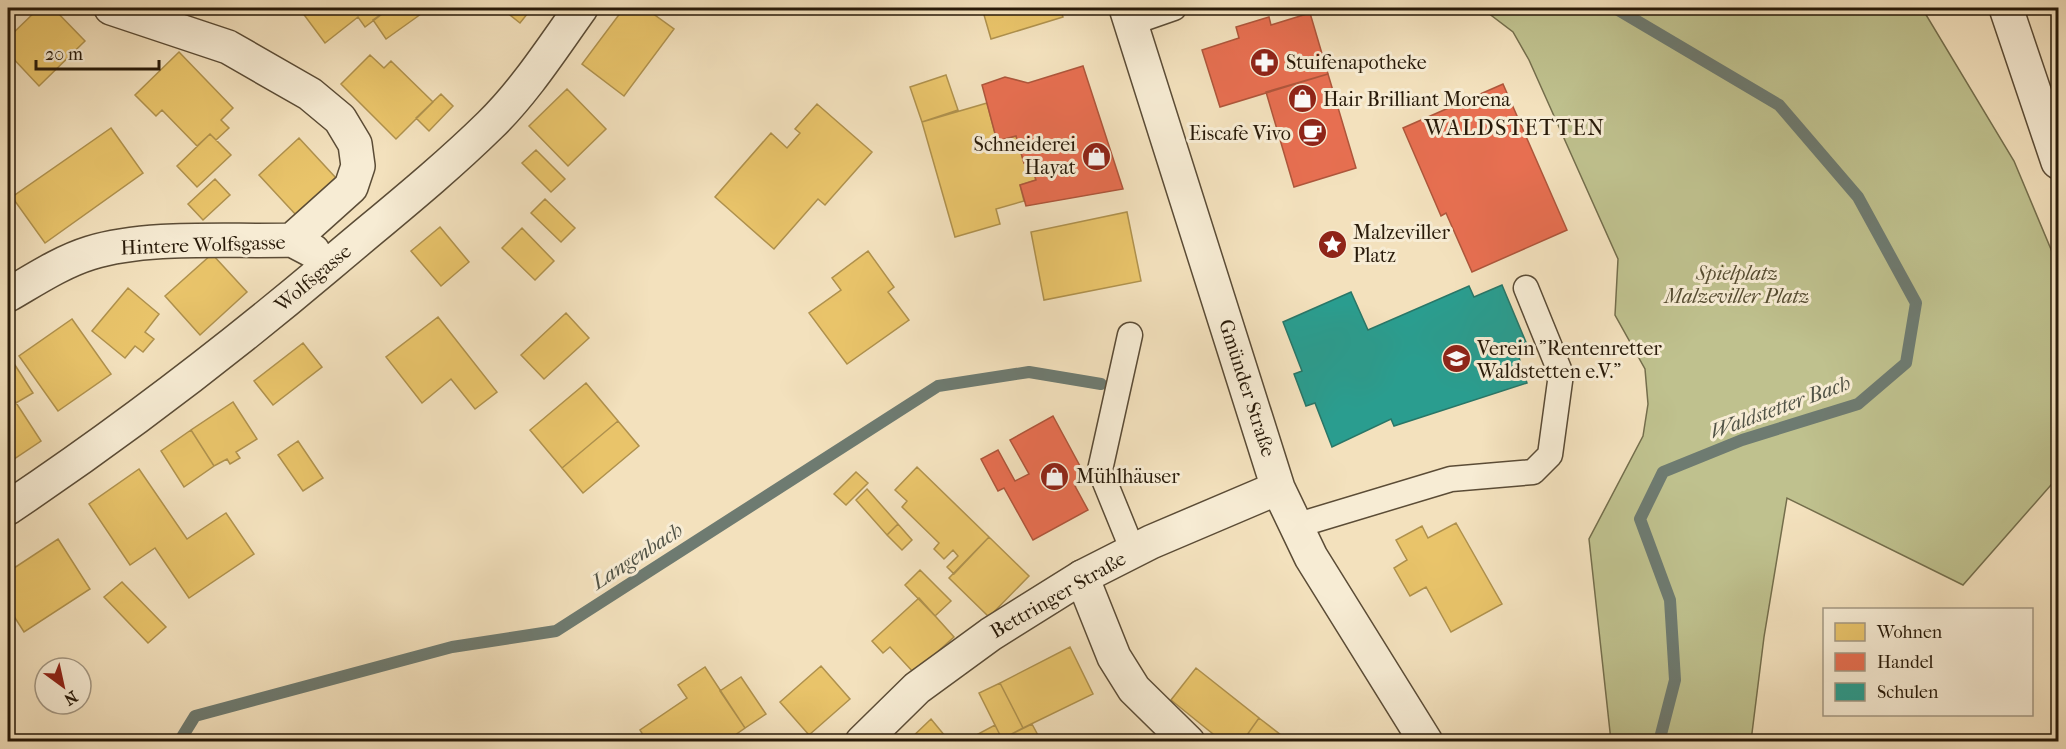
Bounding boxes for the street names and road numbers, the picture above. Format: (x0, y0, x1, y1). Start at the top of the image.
street label: Hintere Wolfsgasse (120, 231, 286, 259)
street label: Wolfsgasse (269, 239, 356, 317)
street label: Gmünder Straße (1214, 316, 1280, 460)
street label: Bettringer Straße (986, 547, 1130, 643)

